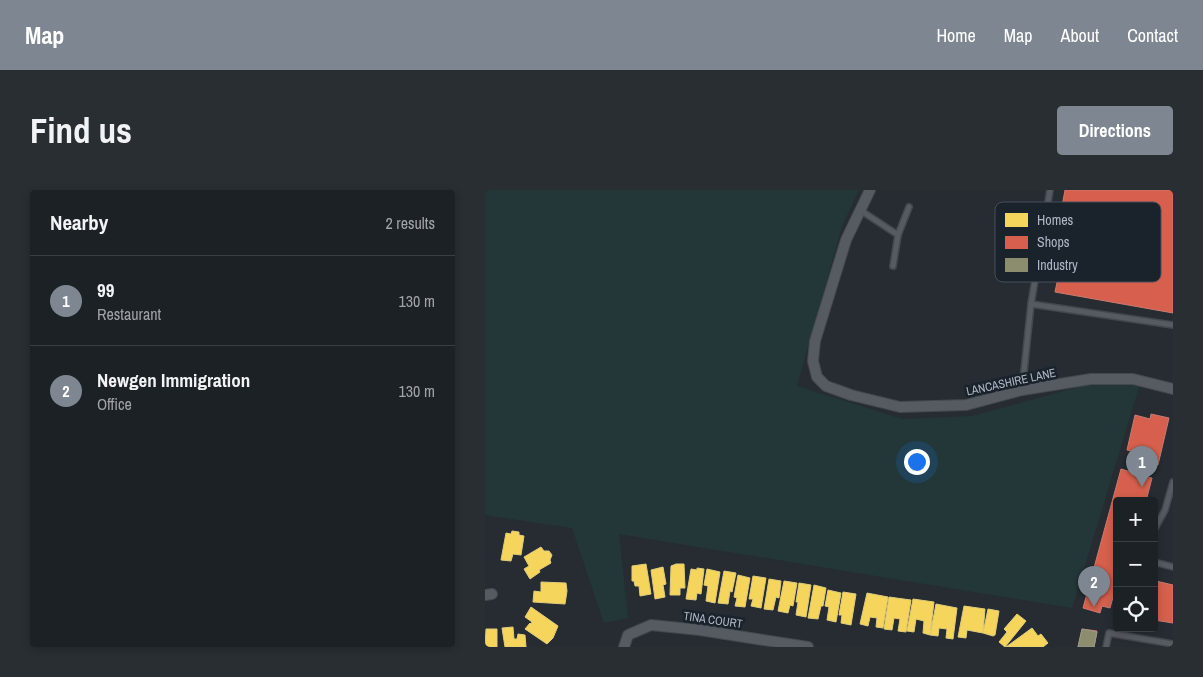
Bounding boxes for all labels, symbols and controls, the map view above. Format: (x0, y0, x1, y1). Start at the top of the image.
text: Map (25, 19, 64, 51)
text: Home (936, 23, 976, 48)
text: Map (1004, 23, 1033, 48)
text: About (1061, 23, 1099, 48)
text: Contact (1127, 23, 1178, 48)
button: Directions (1057, 106, 1173, 155)
text: Find us (30, 107, 132, 154)
legend (995, 202, 1161, 282)
text: Nearby (50, 208, 108, 237)
text: Homes (1037, 211, 1074, 229)
text: 2 results (385, 212, 435, 234)
text: Shops (1037, 233, 1070, 251)
text: Industry (1037, 256, 1078, 274)
text: 99 (97, 277, 114, 303)
text: 1 (62, 290, 70, 312)
text: 130 m (399, 290, 435, 312)
text: Restaurant (97, 303, 161, 325)
street label: LANCASHIRE LANE (965, 365, 1057, 399)
text: Newgen Immigration (97, 367, 250, 393)
text: 2 (62, 380, 70, 402)
text: 130 m (399, 380, 435, 402)
text: Office (97, 393, 132, 415)
pin: 1 (1126, 446, 1158, 487)
your location (904, 449, 930, 475)
map controls (1113, 497, 1158, 632)
button: + (1113, 497, 1158, 542)
button: − (1113, 542, 1158, 587)
pin: 2 (1078, 566, 1110, 607)
button: locate (1113, 587, 1158, 632)
street label: TINA COURT (682, 608, 744, 632)

